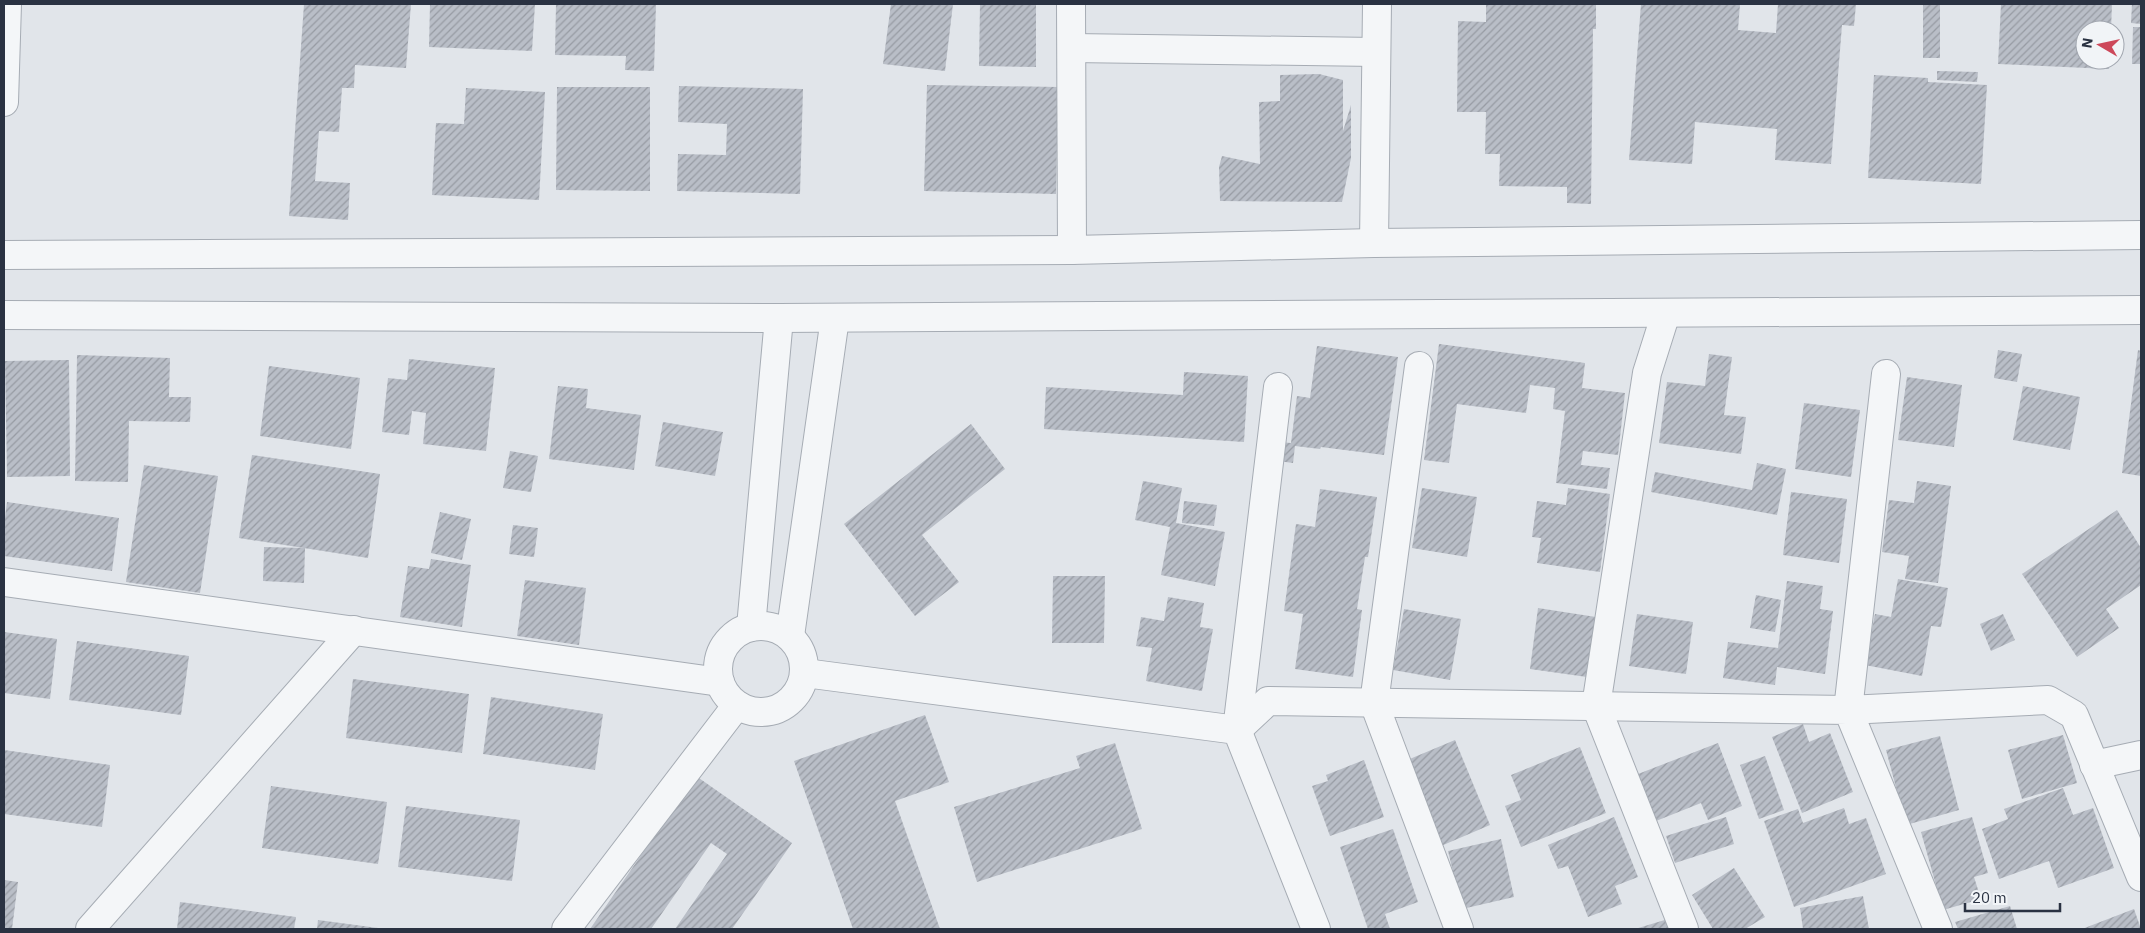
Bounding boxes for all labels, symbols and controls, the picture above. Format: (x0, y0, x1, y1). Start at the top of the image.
north arrow (2075, 20, 2125, 70)
text: N (2077, 37, 2097, 49)
scale bar (1965, 880, 2060, 912)
text: 20 m (1972, 888, 2007, 907)

